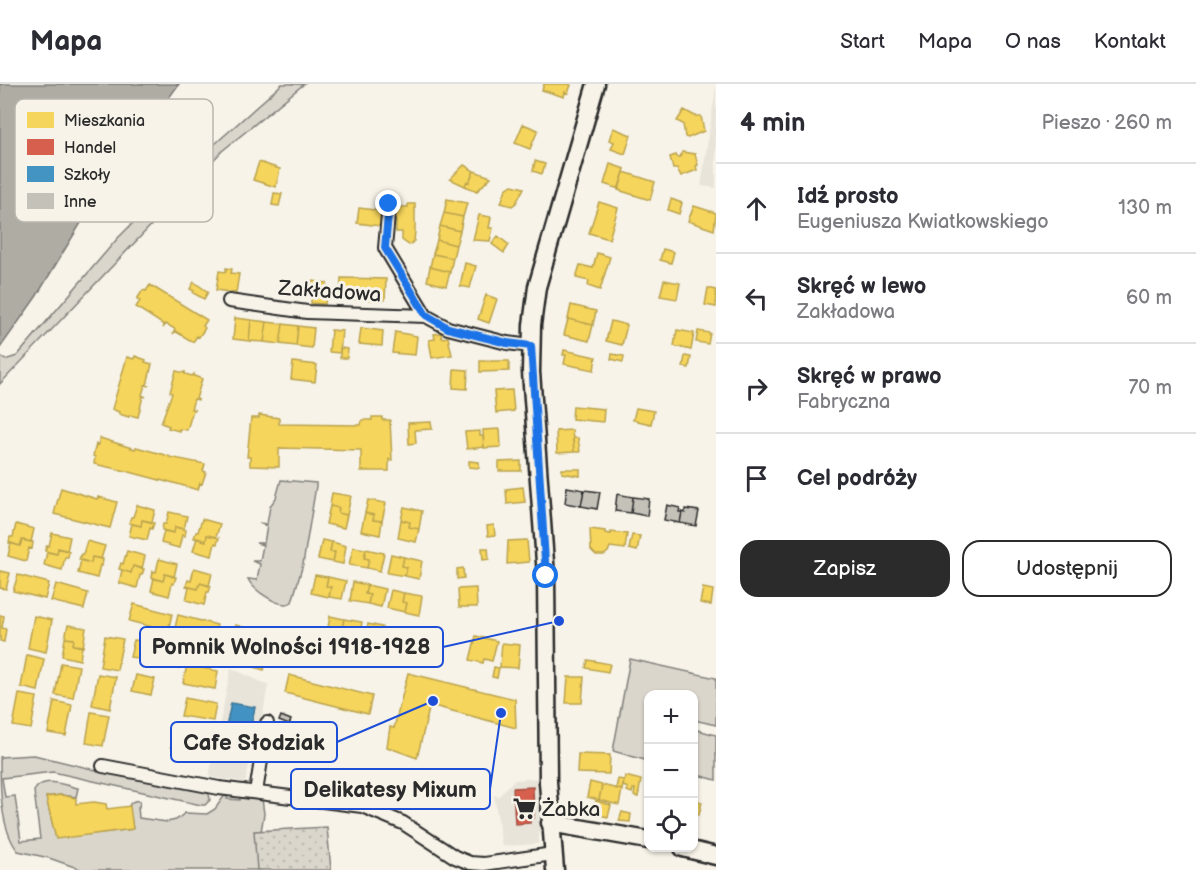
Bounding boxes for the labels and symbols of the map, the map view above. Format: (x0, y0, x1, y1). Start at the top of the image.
legend (15, 99, 213, 222)
text: Mieszkania (64, 112, 145, 131)
text: Handel (64, 139, 116, 158)
text: Szkoły (64, 166, 111, 185)
route end (375, 190, 401, 216)
text: Inne (64, 193, 97, 212)
street label: Zakładowa (277, 275, 382, 308)
route start (532, 562, 558, 588)
callout: Pomnik Wolności 1918-1928 (140, 627, 443, 667)
text: Pomnik Wolności 1918-1928 (152, 634, 430, 661)
callout: Cafe Słodziak (171, 722, 337, 762)
text: Cafe Słodziak (183, 730, 325, 757)
callout: Delikatesy Mixum (291, 769, 490, 809)
text: Delikatesy Mixum (303, 777, 477, 804)
supermarket icon: Żabka (511, 796, 537, 822)
place label: Żabka (541, 797, 600, 822)

